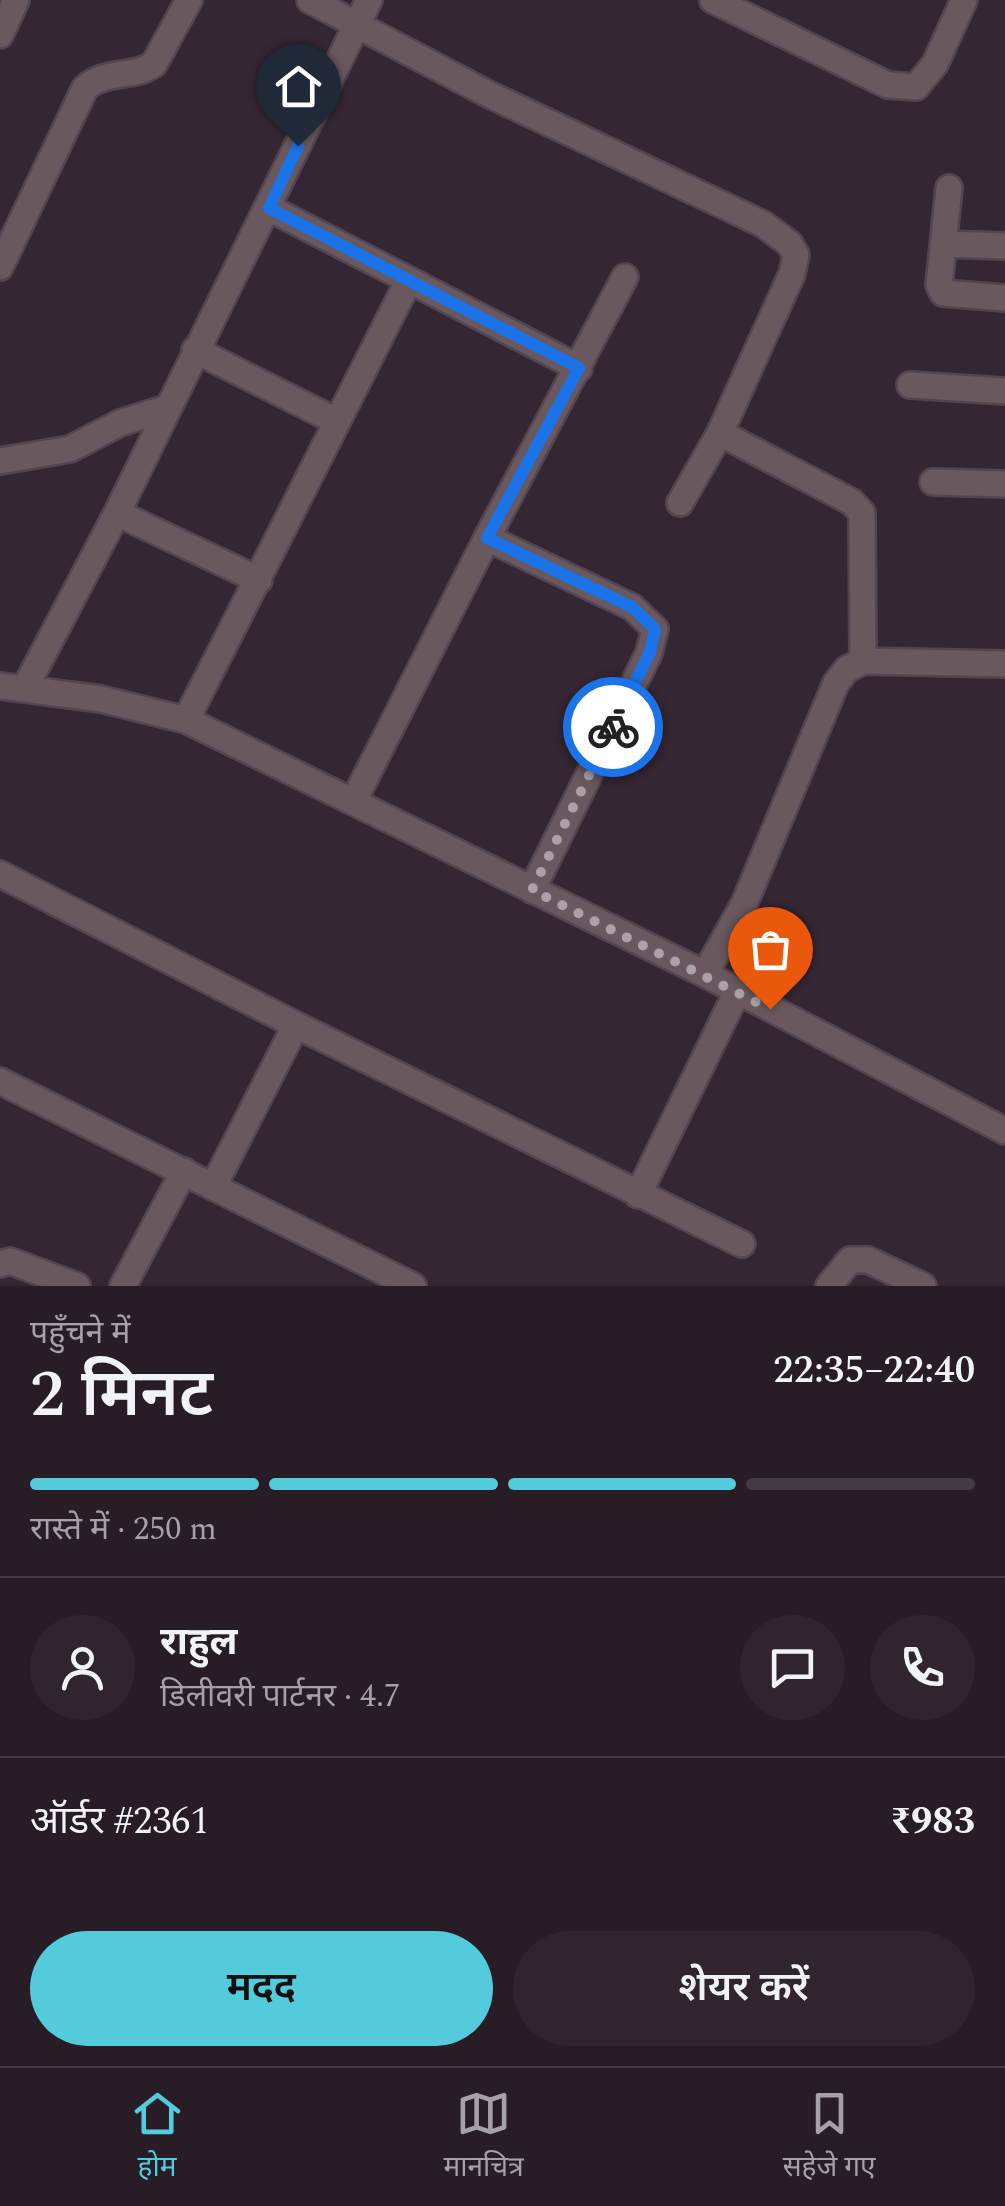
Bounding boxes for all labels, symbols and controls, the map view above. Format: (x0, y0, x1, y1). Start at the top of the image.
pin (256, 44, 341, 147)
icon: home (271, 59, 326, 114)
courier (563, 677, 663, 777)
icon: bike (586, 700, 641, 755)
pin (728, 907, 813, 1010)
icon: bag (743, 922, 798, 977)
text: पहुँचने में (30, 1309, 130, 1358)
text: 22:35–22:40 (773, 1342, 975, 1400)
text: 2 मिनट (30, 1346, 213, 1445)
text: रास्ते में · 250 m (30, 1505, 217, 1554)
text: राहुल (160, 1614, 237, 1672)
button: person (30, 1615, 135, 1720)
button: chat (740, 1615, 845, 1720)
button: phone (870, 1615, 975, 1720)
text: डिलीवरी पार्टनर · 4.7 (160, 1672, 400, 1721)
text: ऑर्डर #2361 (30, 1793, 209, 1851)
text: ₹983 (890, 1793, 975, 1851)
button: मदद (30, 1931, 493, 2046)
button: शेयर करें (513, 1931, 975, 2046)
tab: होम (130, 2086, 185, 2189)
tab: मानचित्र (444, 2086, 524, 2189)
tab: सहेजे गए (783, 2086, 875, 2189)

